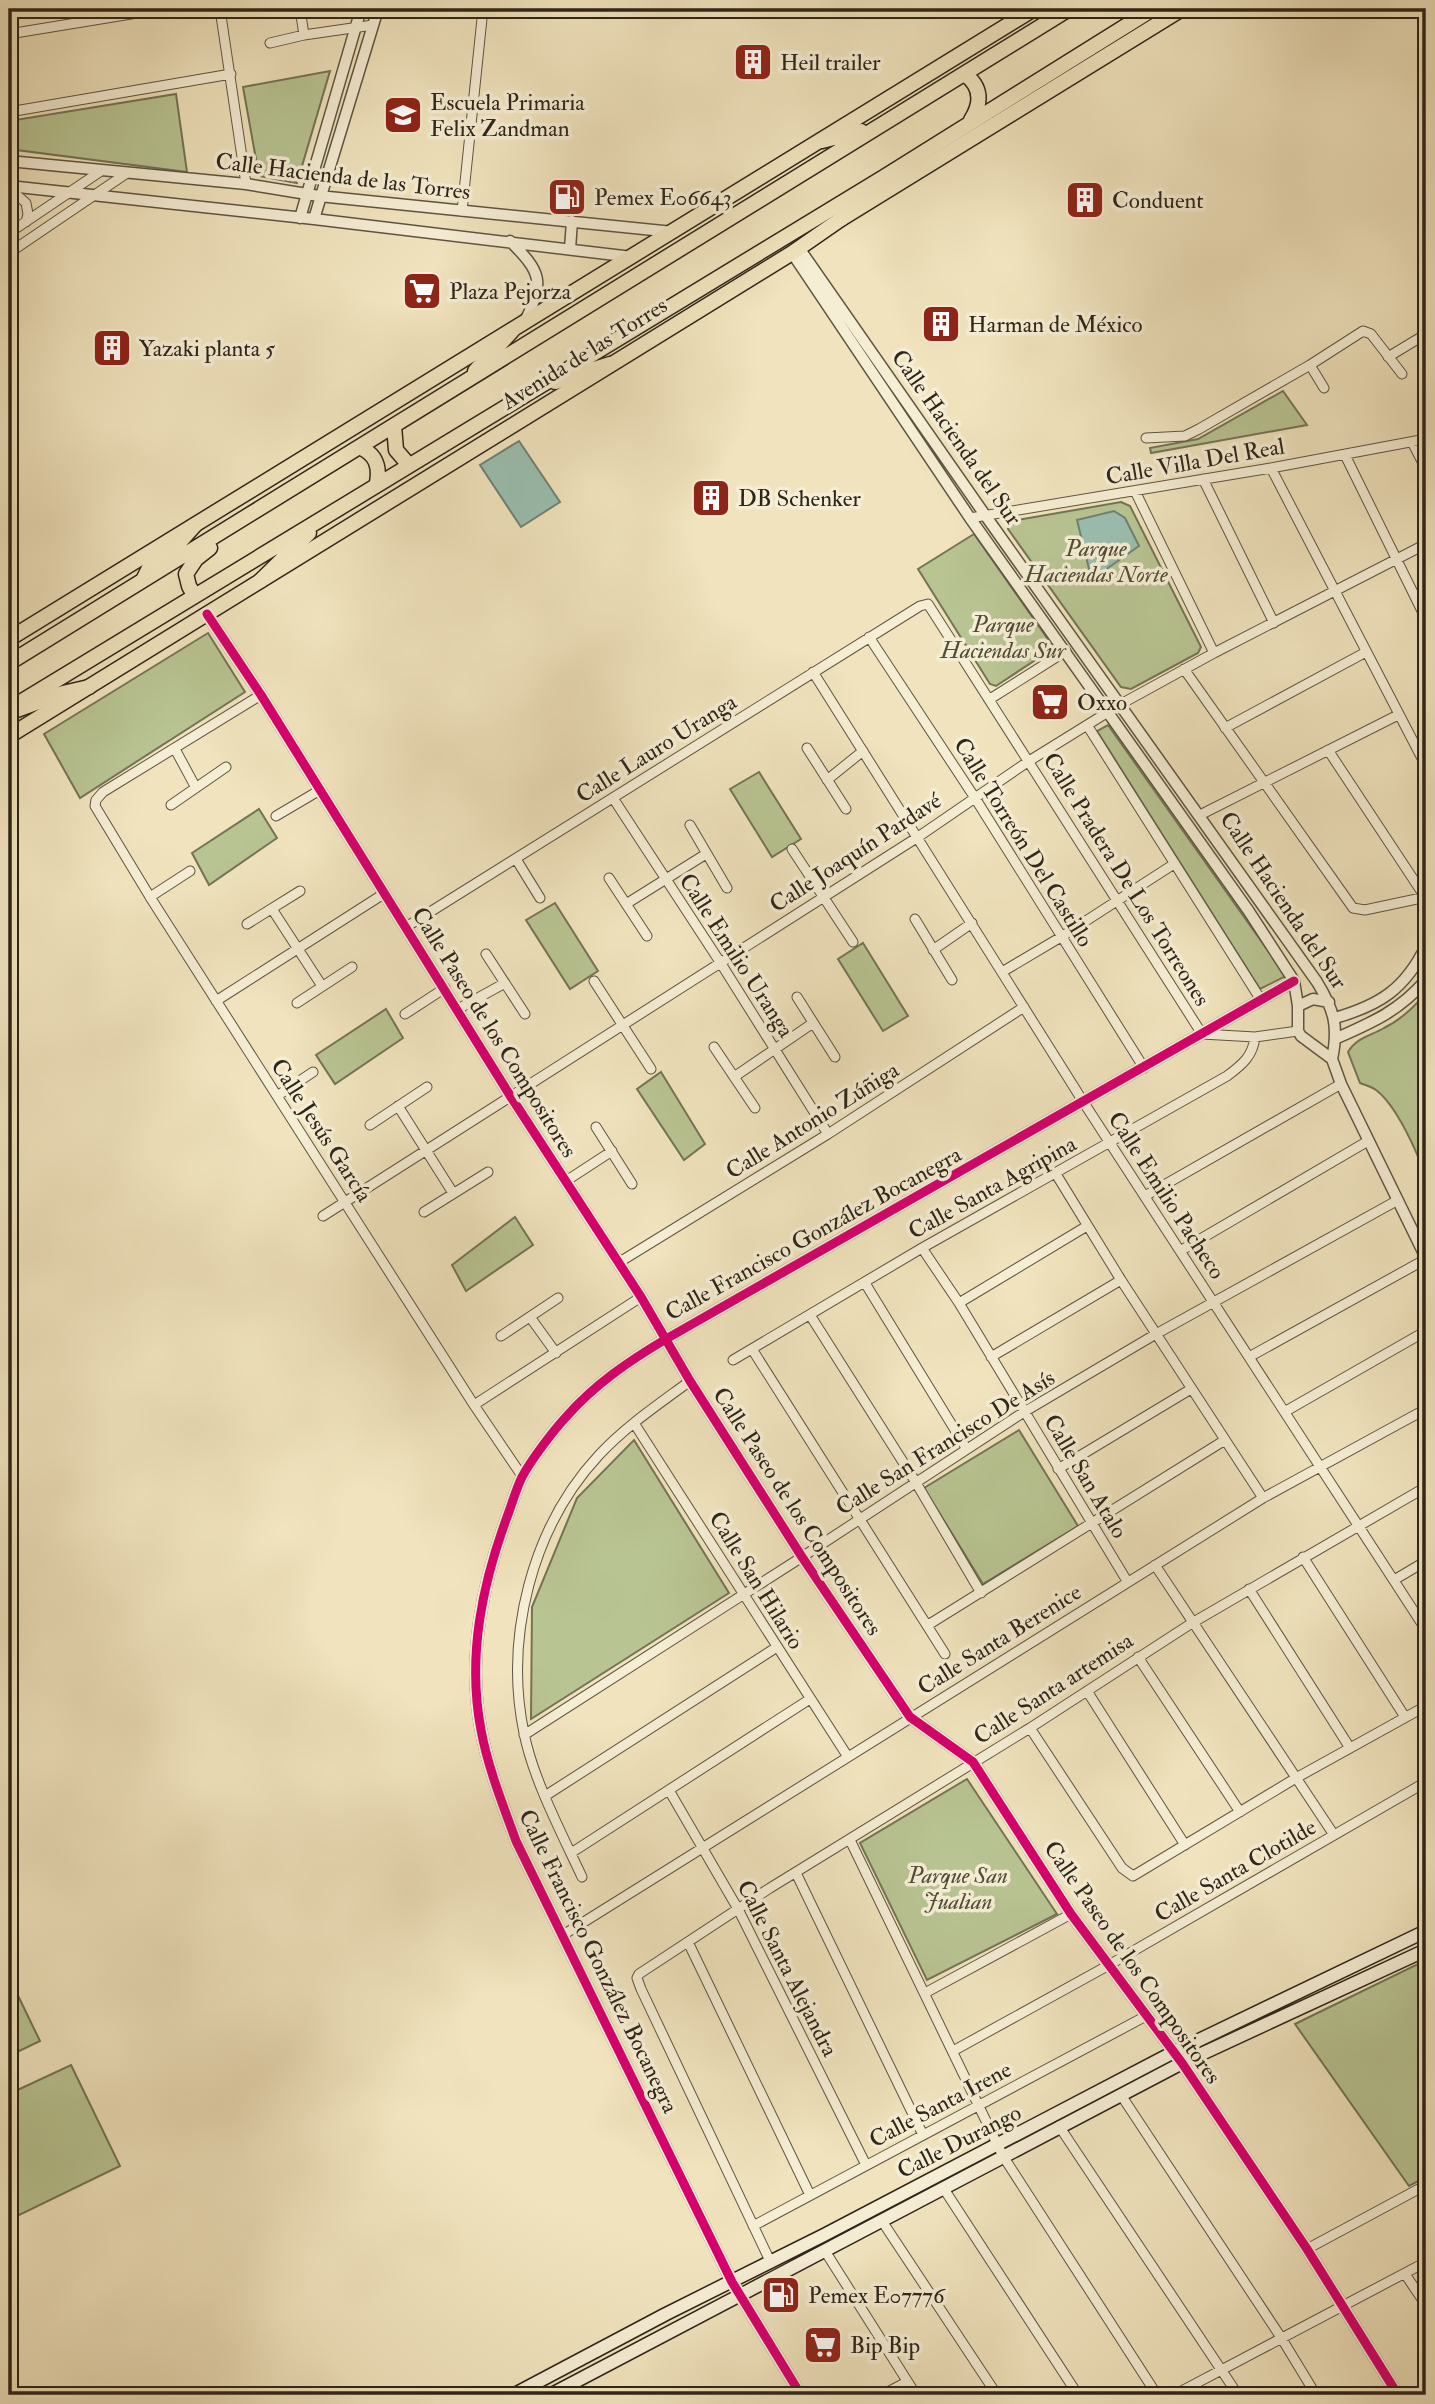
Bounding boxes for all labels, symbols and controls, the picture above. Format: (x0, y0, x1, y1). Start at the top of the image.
building icon: Heil trailer (732, 41, 774, 83)
place label: Heil trailer (780, 48, 881, 77)
place label: Escuela Primaria Felix Zandman (430, 88, 585, 143)
school or university icon: Escuela Primaria Felix Zandman (382, 94, 424, 136)
street label: Calle Hacienda de las Torres (214, 146, 472, 207)
fuel station icon: Pemex E06643 (546, 176, 588, 218)
building icon: Conduent (1064, 179, 1106, 221)
place label: Pemex E06643 (594, 183, 732, 212)
place label: Conduent (1112, 186, 1204, 215)
supermarket icon: Plaza Pejorza (401, 270, 443, 312)
place label: Plaza Pejorza (449, 277, 572, 306)
street label: Avenida de las Torres (495, 291, 673, 417)
building icon: Harman de México (920, 303, 962, 345)
place label: Harman de México (968, 310, 1143, 339)
building icon: Yazaki planta 5 (91, 327, 133, 369)
place label: Yazaki planta 5 (139, 334, 275, 364)
street label: Calle Hacienda del Sur (885, 344, 1028, 531)
street label: Calle Villa Del Real (1103, 431, 1287, 491)
building icon: DB Schenker (690, 477, 732, 519)
place label: DB Schenker (738, 484, 861, 513)
park label: Parque Haciendas Norte (1023, 534, 1168, 589)
park label: Parque Haciendas Sur (939, 610, 1067, 665)
supermarket icon: Oxxo (1029, 681, 1071, 723)
street label: Calle Lauro Uranga (570, 687, 743, 810)
place label: Oxxo (1077, 688, 1127, 717)
street label: Calle Torreón Del Castillo (947, 732, 1100, 952)
street label: Calle Pradera De Los Torreones (1037, 747, 1217, 1011)
street label: Calle Joaquín Pardavé (764, 786, 947, 919)
street label: Calle Hacienda del Sur (1213, 806, 1354, 995)
street label: Calle Emilio Uranga (673, 868, 801, 1043)
street label: Calle Paseo de los Compositores (405, 902, 584, 1164)
street label: Calle Jesús García (264, 1053, 379, 1208)
street label: Calle Antonio Zúñiga (720, 1055, 905, 1185)
street label: Calle Emilio Pacheco (1102, 1106, 1232, 1285)
street label: Calle Santa Agripina (903, 1129, 1082, 1246)
street label: Calle Francisco González Bocanegra (660, 1139, 967, 1327)
street label: Calle San Francisco De Asís (830, 1363, 1060, 1522)
street label: Calle Paseo de los Compositores (706, 1382, 889, 1641)
street label: Calle San Atalo (1037, 1409, 1134, 1544)
street label: Calle San Hilario (703, 1506, 811, 1655)
street label: Calle Santa Berenice (912, 1577, 1087, 1701)
street label: Calle Santa artemisa (968, 1626, 1139, 1751)
street label: Calle Francisco González Bocanegra (512, 1805, 685, 2118)
street label: Calle Santa Clotilde (1149, 1812, 1322, 1929)
street label: Calle Paseo de los Compositores (1037, 1835, 1228, 2090)
park label: Parque San Jualian (907, 1861, 1008, 1916)
street label: Calle Santa Alejandra (731, 1875, 845, 2062)
street label: Calle Santa Irene (864, 2055, 1017, 2154)
street label: Calle Durango (892, 2098, 1026, 2185)
fuel station icon: Pemex E07776 (760, 2274, 802, 2316)
place label: Pemex E07776 (808, 2281, 946, 2310)
supermarket icon: Bip Bip (802, 2324, 844, 2366)
place label: Bip Bip (850, 2331, 920, 2361)

